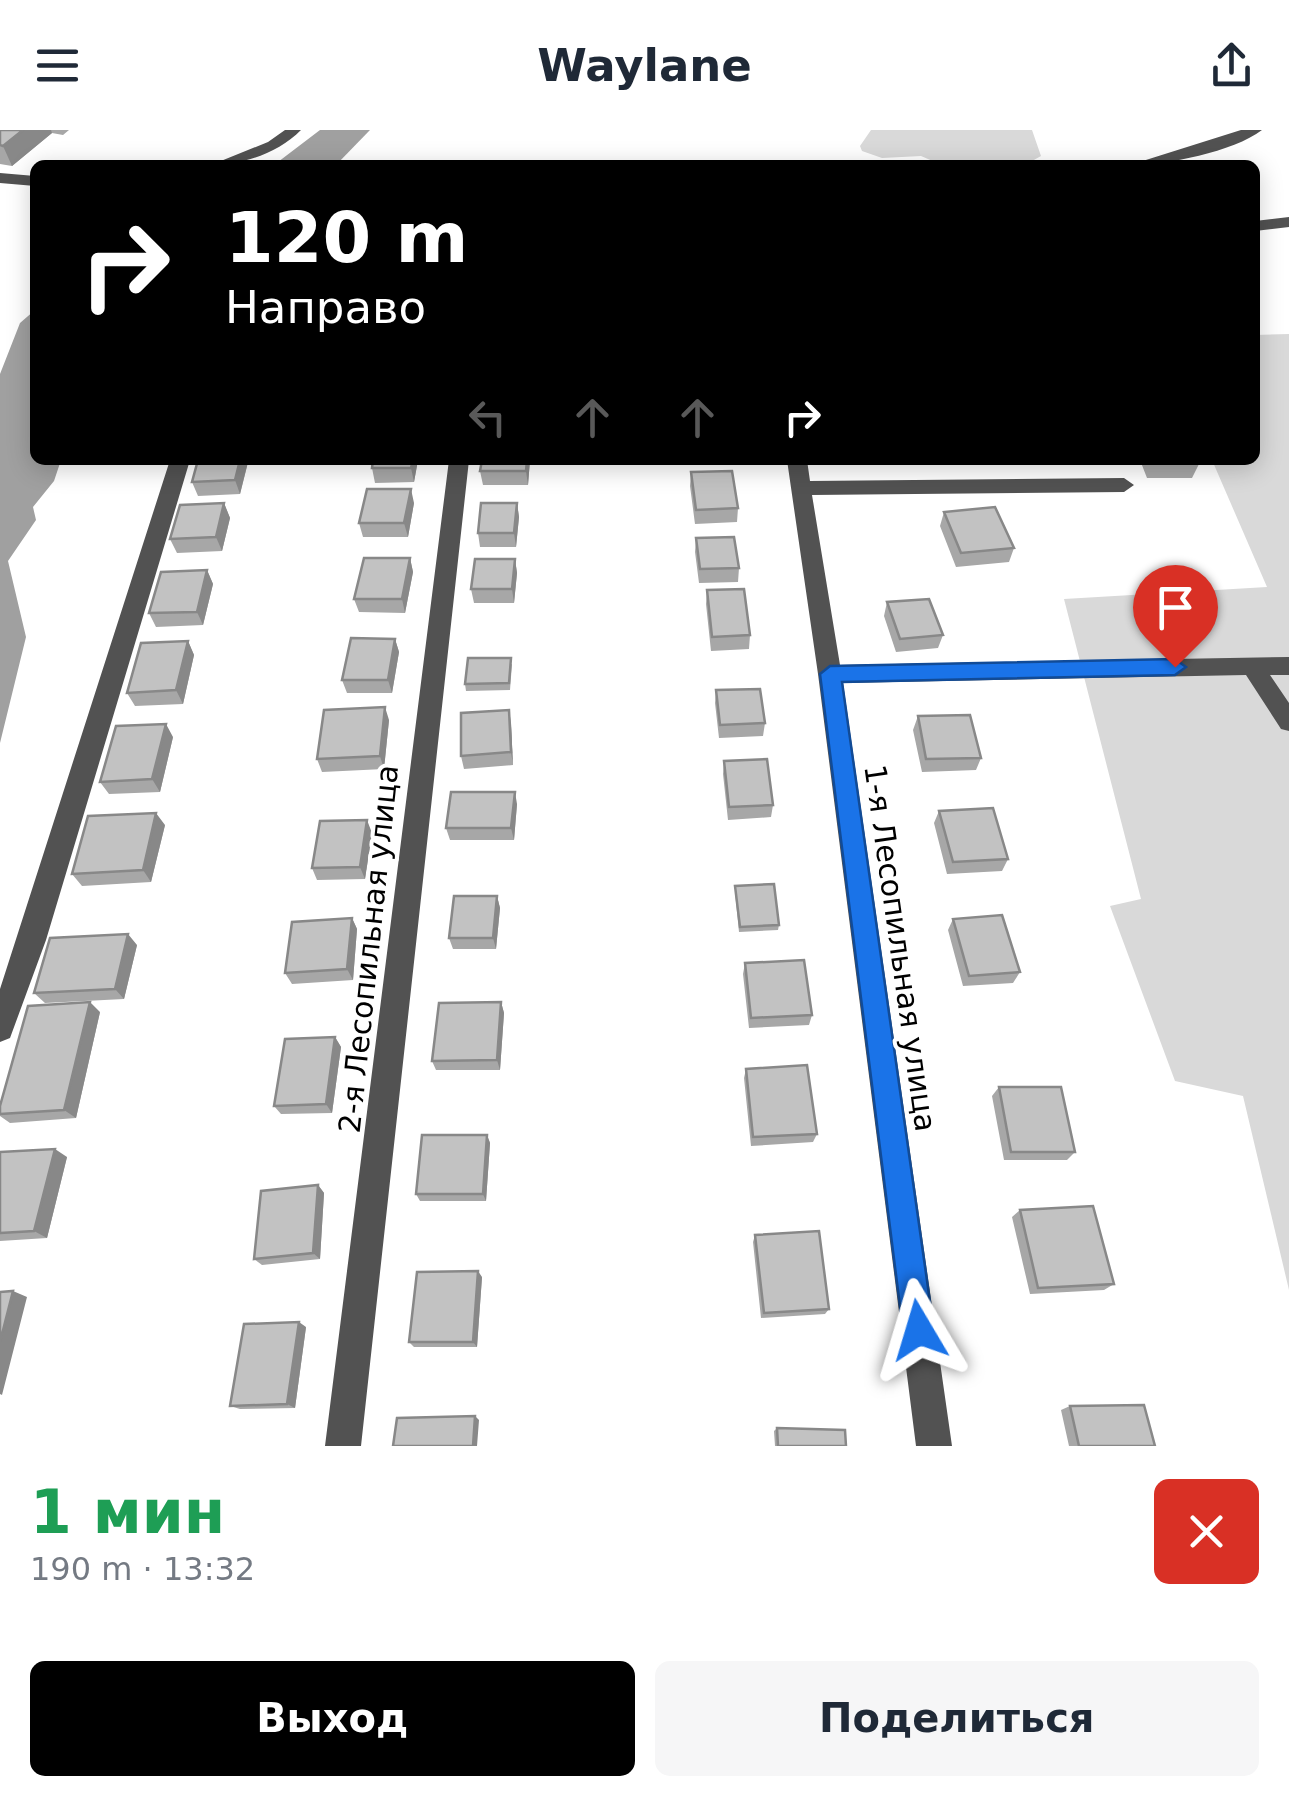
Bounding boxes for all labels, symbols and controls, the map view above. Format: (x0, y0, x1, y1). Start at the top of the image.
icon: menu (30, 38, 85, 93)
icon: share (1204, 38, 1259, 93)
text: Waylane (537, 39, 752, 92)
text: 120 m (225, 197, 468, 279)
icon: right (60, 200, 190, 330)
text: Направо (225, 281, 426, 334)
icon: left (460, 390, 515, 445)
icon: ahead (565, 390, 620, 445)
icon: ahead (670, 390, 725, 445)
icon: right (775, 390, 830, 445)
pin (1133, 565, 1218, 668)
icon: arrive (1148, 580, 1203, 635)
street label: 1-я Лесопильная улица (857, 762, 944, 1134)
street label: 2-я Лесопильная улица (332, 763, 405, 1135)
position arrow (867, 1278, 971, 1382)
text: 1 мин (30, 1477, 225, 1547)
button: close (1154, 1479, 1259, 1584)
text: 190 m · 13:32 (30, 1550, 255, 1588)
button: Выход (30, 1661, 635, 1776)
button: Поделиться (655, 1661, 1259, 1776)

